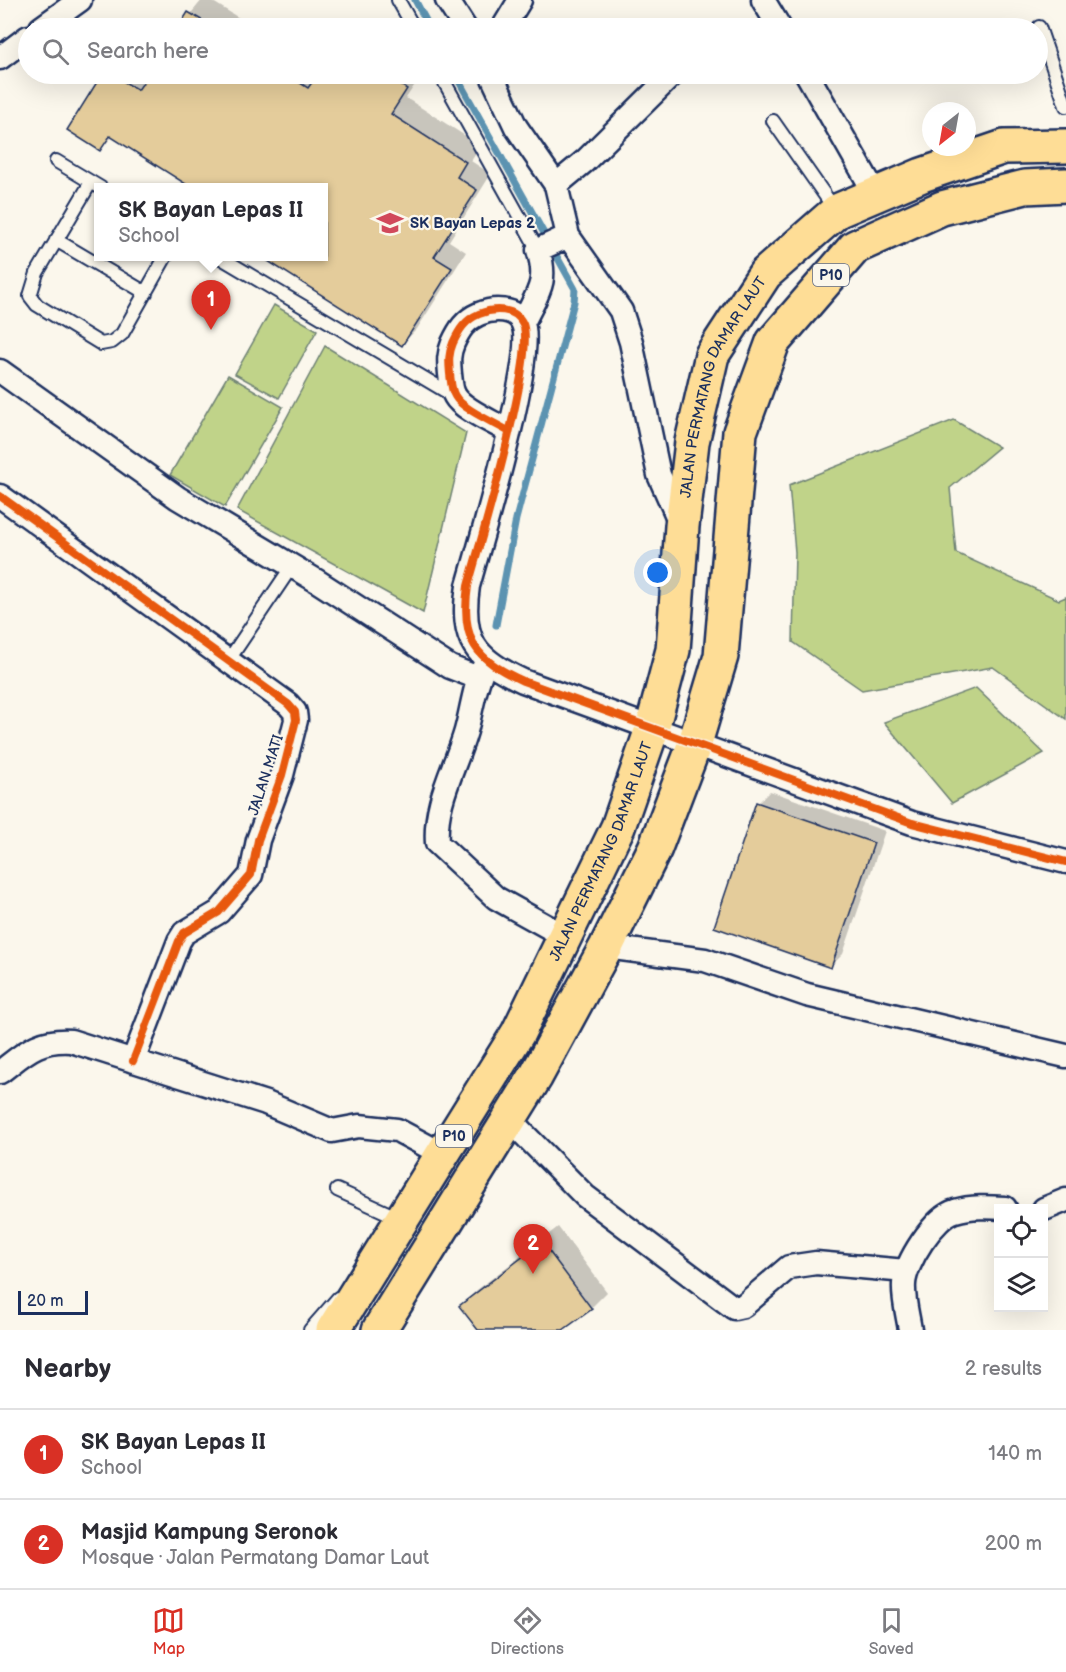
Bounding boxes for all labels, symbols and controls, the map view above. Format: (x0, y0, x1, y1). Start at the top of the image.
search box (18, 18, 1048, 84)
icon: search (39, 35, 72, 68)
text: Search here (87, 38, 209, 65)
north arrow (922, 102, 976, 156)
popup (94, 183, 328, 261)
text: SK Bayan Lepas II (118, 197, 304, 224)
school or university icon: SK Bayan Lepas 2 (375, 208, 405, 238)
place label: SK Bayan Lepas 2 (410, 214, 535, 233)
text: School (118, 224, 179, 248)
road number: P10 (813, 264, 849, 286)
street label: JALAN PERMATANG DAMAR LAUT (676, 273, 770, 499)
pin: 1 (192, 280, 230, 330)
your location (643, 558, 672, 587)
street label: JALAN MATI (244, 732, 288, 818)
street label: JALAN PERMATANG DAMAR LAUT (545, 739, 656, 964)
road number: P10 (436, 1125, 472, 1147)
map controls (994, 1204, 1048, 1312)
button: locate (994, 1204, 1048, 1258)
pin: 2 (514, 1224, 552, 1274)
button: layers (994, 1258, 1048, 1312)
scale bar (18, 1288, 88, 1316)
text: 20 m (27, 1292, 63, 1311)
text: Nearby (24, 1354, 111, 1385)
text: 2 results (965, 1357, 1042, 1381)
text: SK Bayan Lepas II (81, 1429, 266, 1456)
text: 1 (39, 1442, 48, 1466)
text: 140 m (988, 1442, 1042, 1466)
text: School (81, 1456, 142, 1480)
text: Masjid Kampung Seronok (81, 1519, 338, 1546)
text: 2 (38, 1532, 49, 1556)
text: 200 m (985, 1532, 1042, 1556)
text: Mosque · Jalan Permatang Damar Laut (81, 1546, 429, 1570)
tab: Map (152, 1604, 185, 1659)
tab: Directions (490, 1604, 564, 1659)
tab: Saved (869, 1604, 914, 1659)

